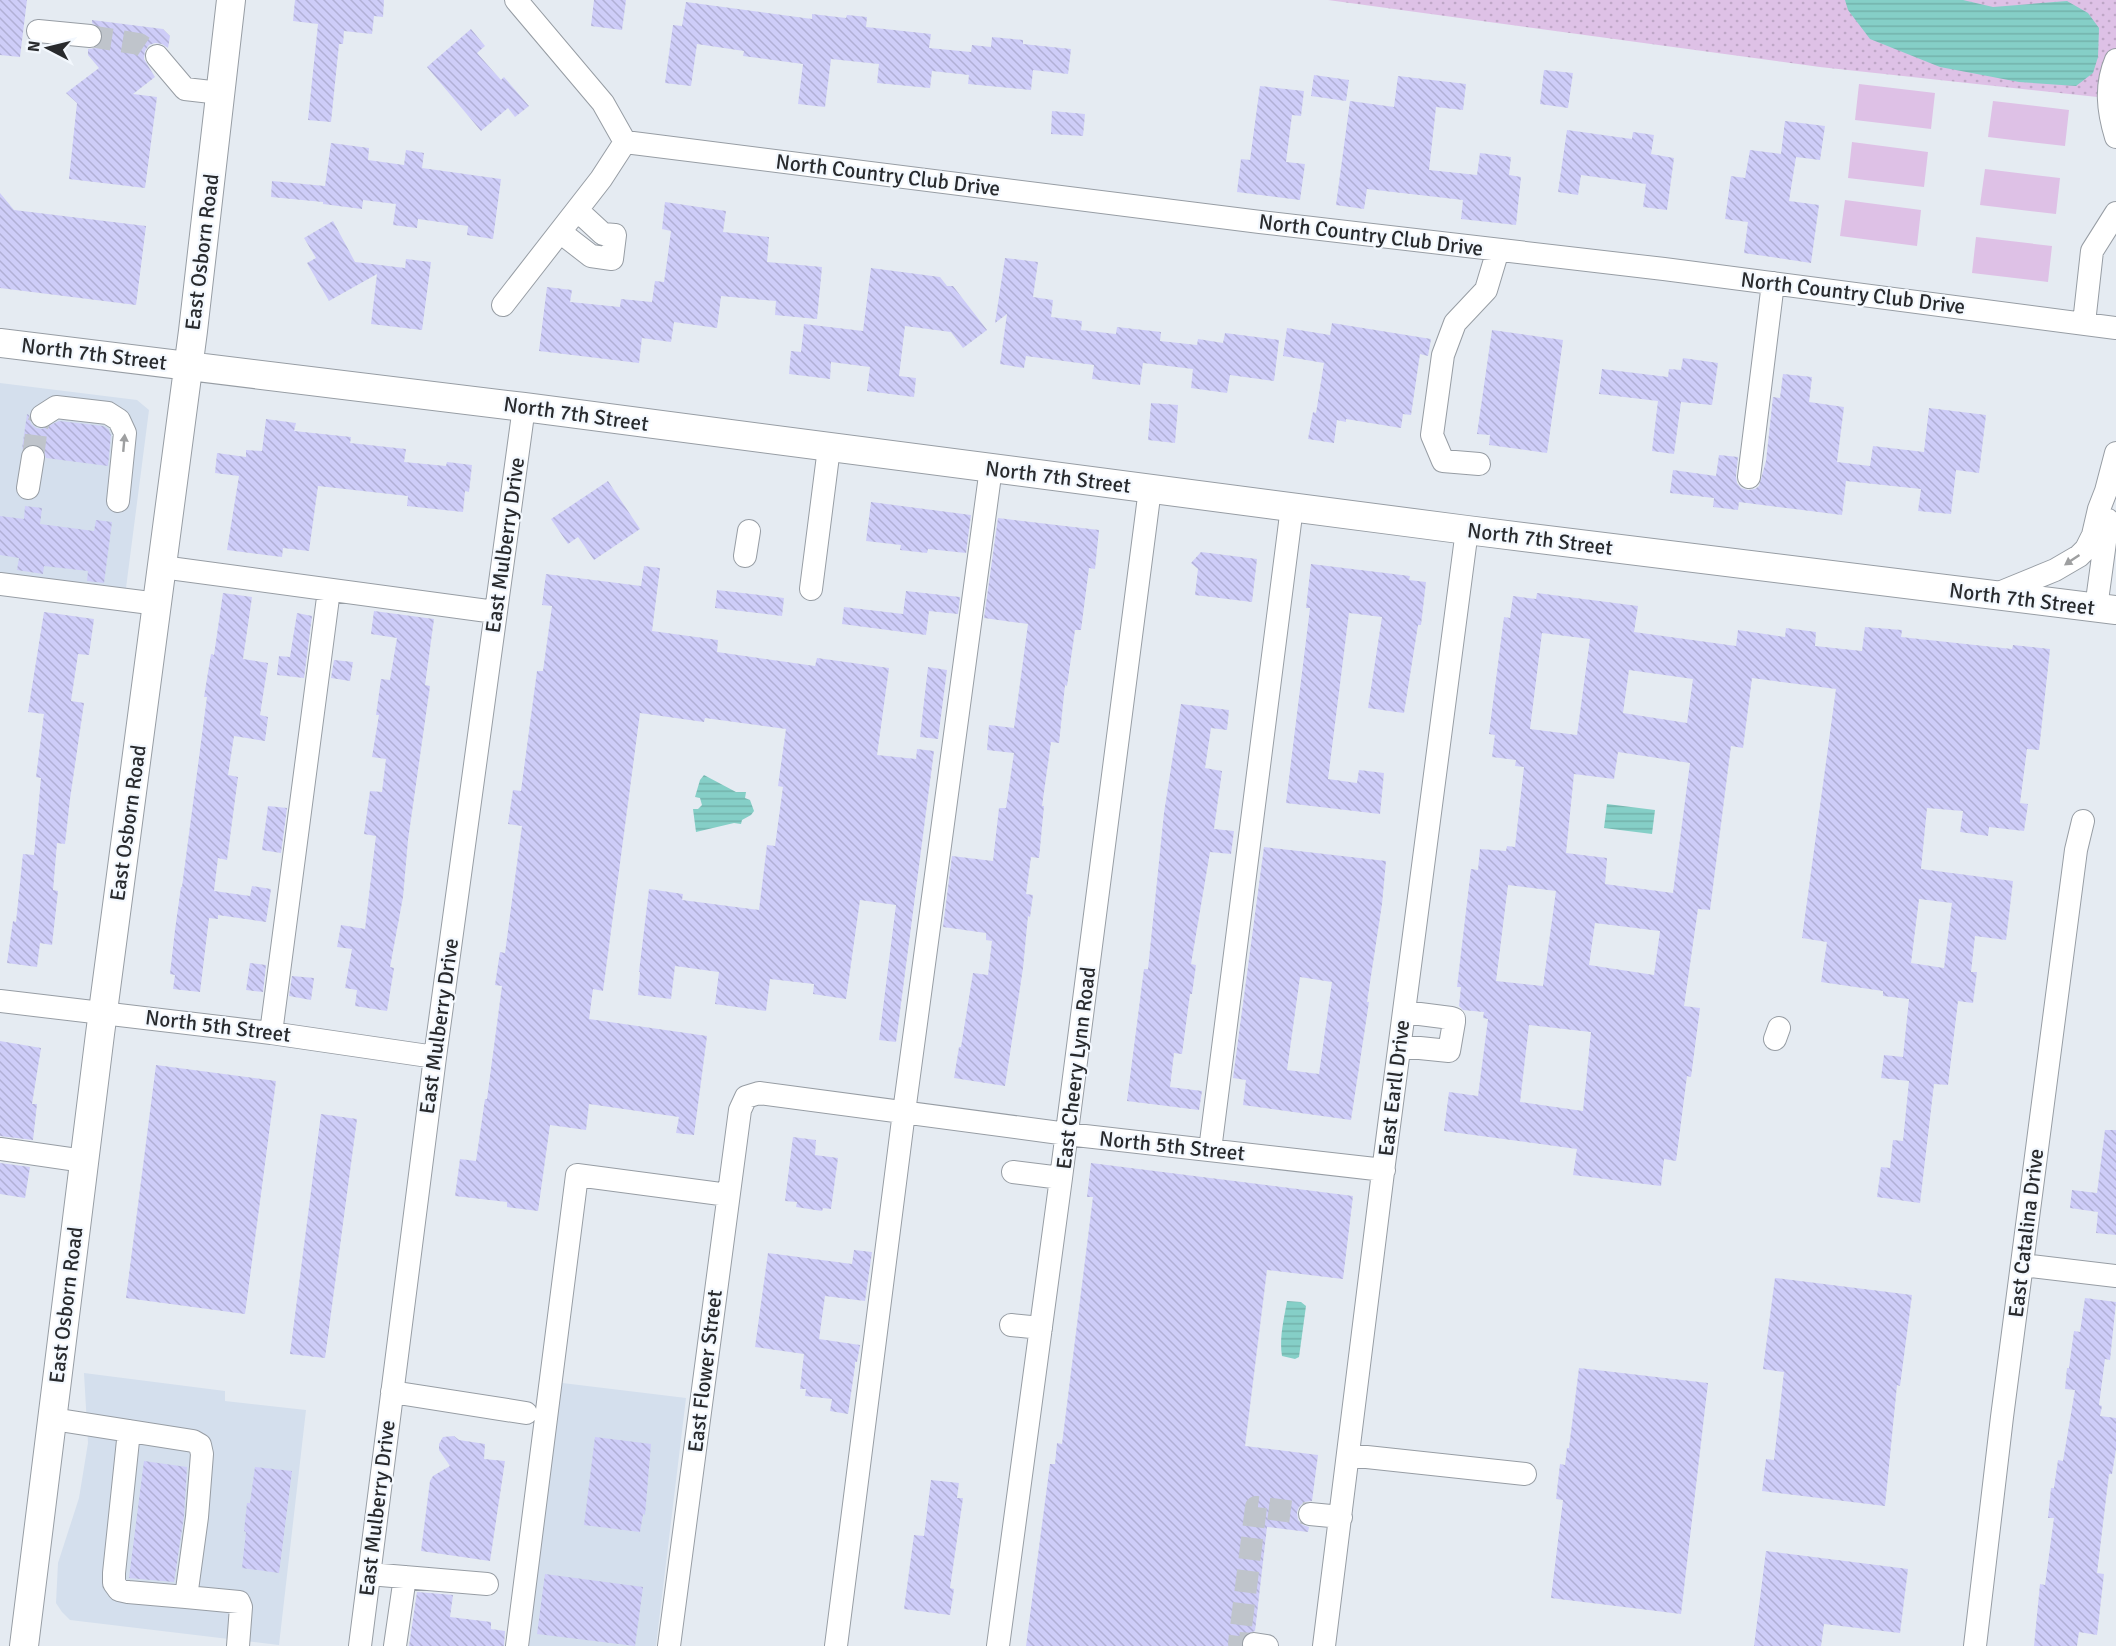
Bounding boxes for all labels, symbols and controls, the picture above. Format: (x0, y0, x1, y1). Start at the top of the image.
north arrow (18, 18, 78, 78)
text: N (24, 40, 45, 53)
street label: North Country Club Drive (774, 148, 1002, 202)
street label: East Osborn Road (180, 172, 224, 332)
street label: North Country Club Drive (1257, 208, 1485, 262)
street label: North Country Club Drive (1739, 266, 1967, 320)
street label: North 7th Street (20, 332, 168, 376)
street label: North 7th Street (502, 391, 650, 437)
one-way arrow (119, 433, 129, 452)
street label: East Mulberry Drive (480, 455, 530, 635)
street label: North 7th Street (984, 455, 1132, 499)
street label: North 7th Street (1466, 517, 1614, 561)
one-way arrow (2064, 554, 2080, 565)
street label: North 7th Street (1948, 577, 2096, 621)
street label: East Osborn Road (104, 743, 152, 903)
street label: East Mulberry Drive (414, 936, 464, 1116)
street label: East Cheery Lynn Road (1051, 965, 1101, 1171)
street label: North 5th Street (144, 1004, 292, 1048)
street label: East Earll Drive (1373, 1018, 1415, 1158)
street label: North 5th Street (1098, 1125, 1246, 1167)
street label: East Catalina Drive (2003, 1147, 2049, 1319)
street label: East Osborn Road (44, 1225, 88, 1385)
street label: East Flower Street (682, 1288, 728, 1454)
street label: East Mulberry Drive (353, 1419, 401, 1597)

